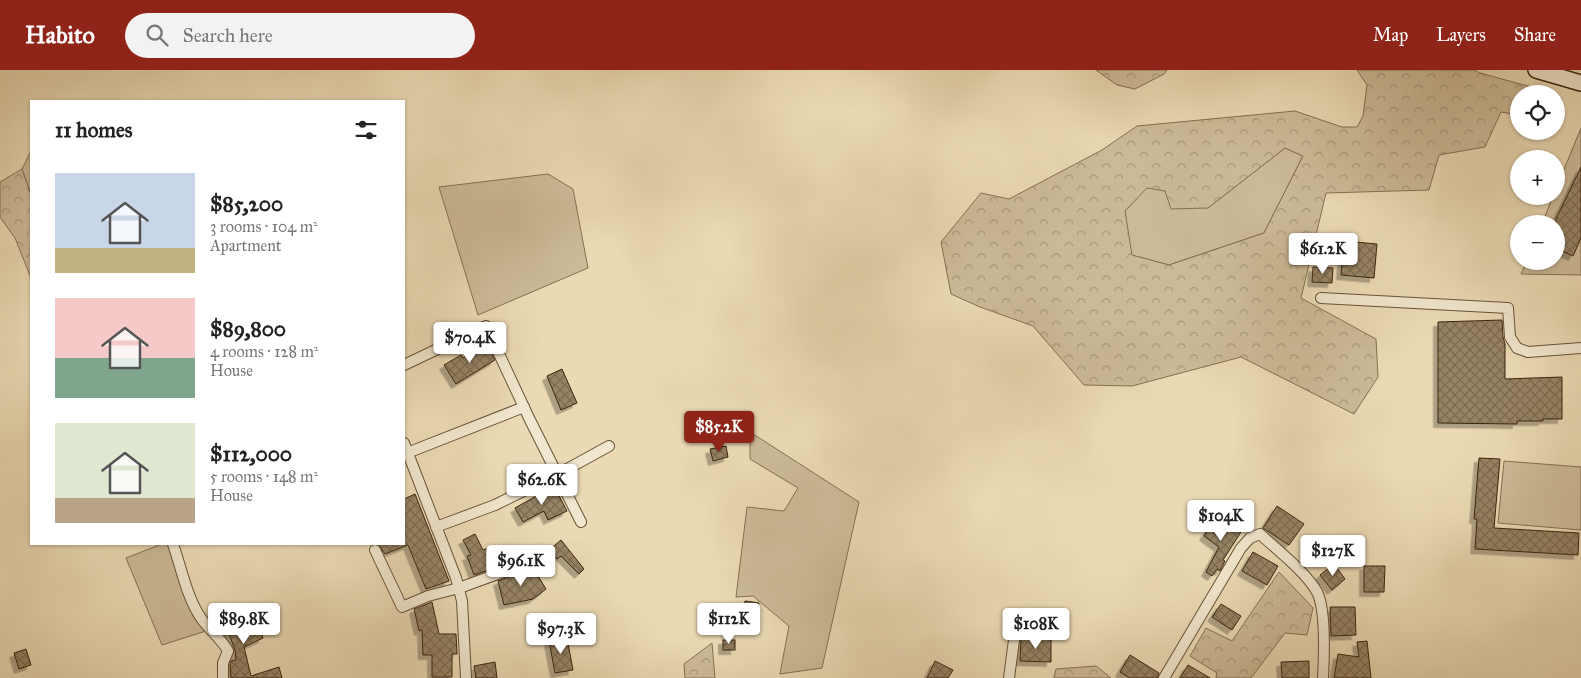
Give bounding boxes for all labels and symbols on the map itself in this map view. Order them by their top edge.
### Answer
pin: $61.2K [1282,232,1364,275]
pin: $70.4K [429,322,511,364]
pin: $85.2K [678,410,760,453]
pin: $62.6K [501,464,583,506]
pin: $104K [1186,500,1256,542]
pin: $127K [1298,534,1368,577]
pin: $96.1K [480,544,562,587]
pin: $89.8K [203,602,285,645]
pin: $112K [694,602,764,645]
pin: $108K [1001,608,1071,650]
pin: $97.3K [520,612,602,655]

